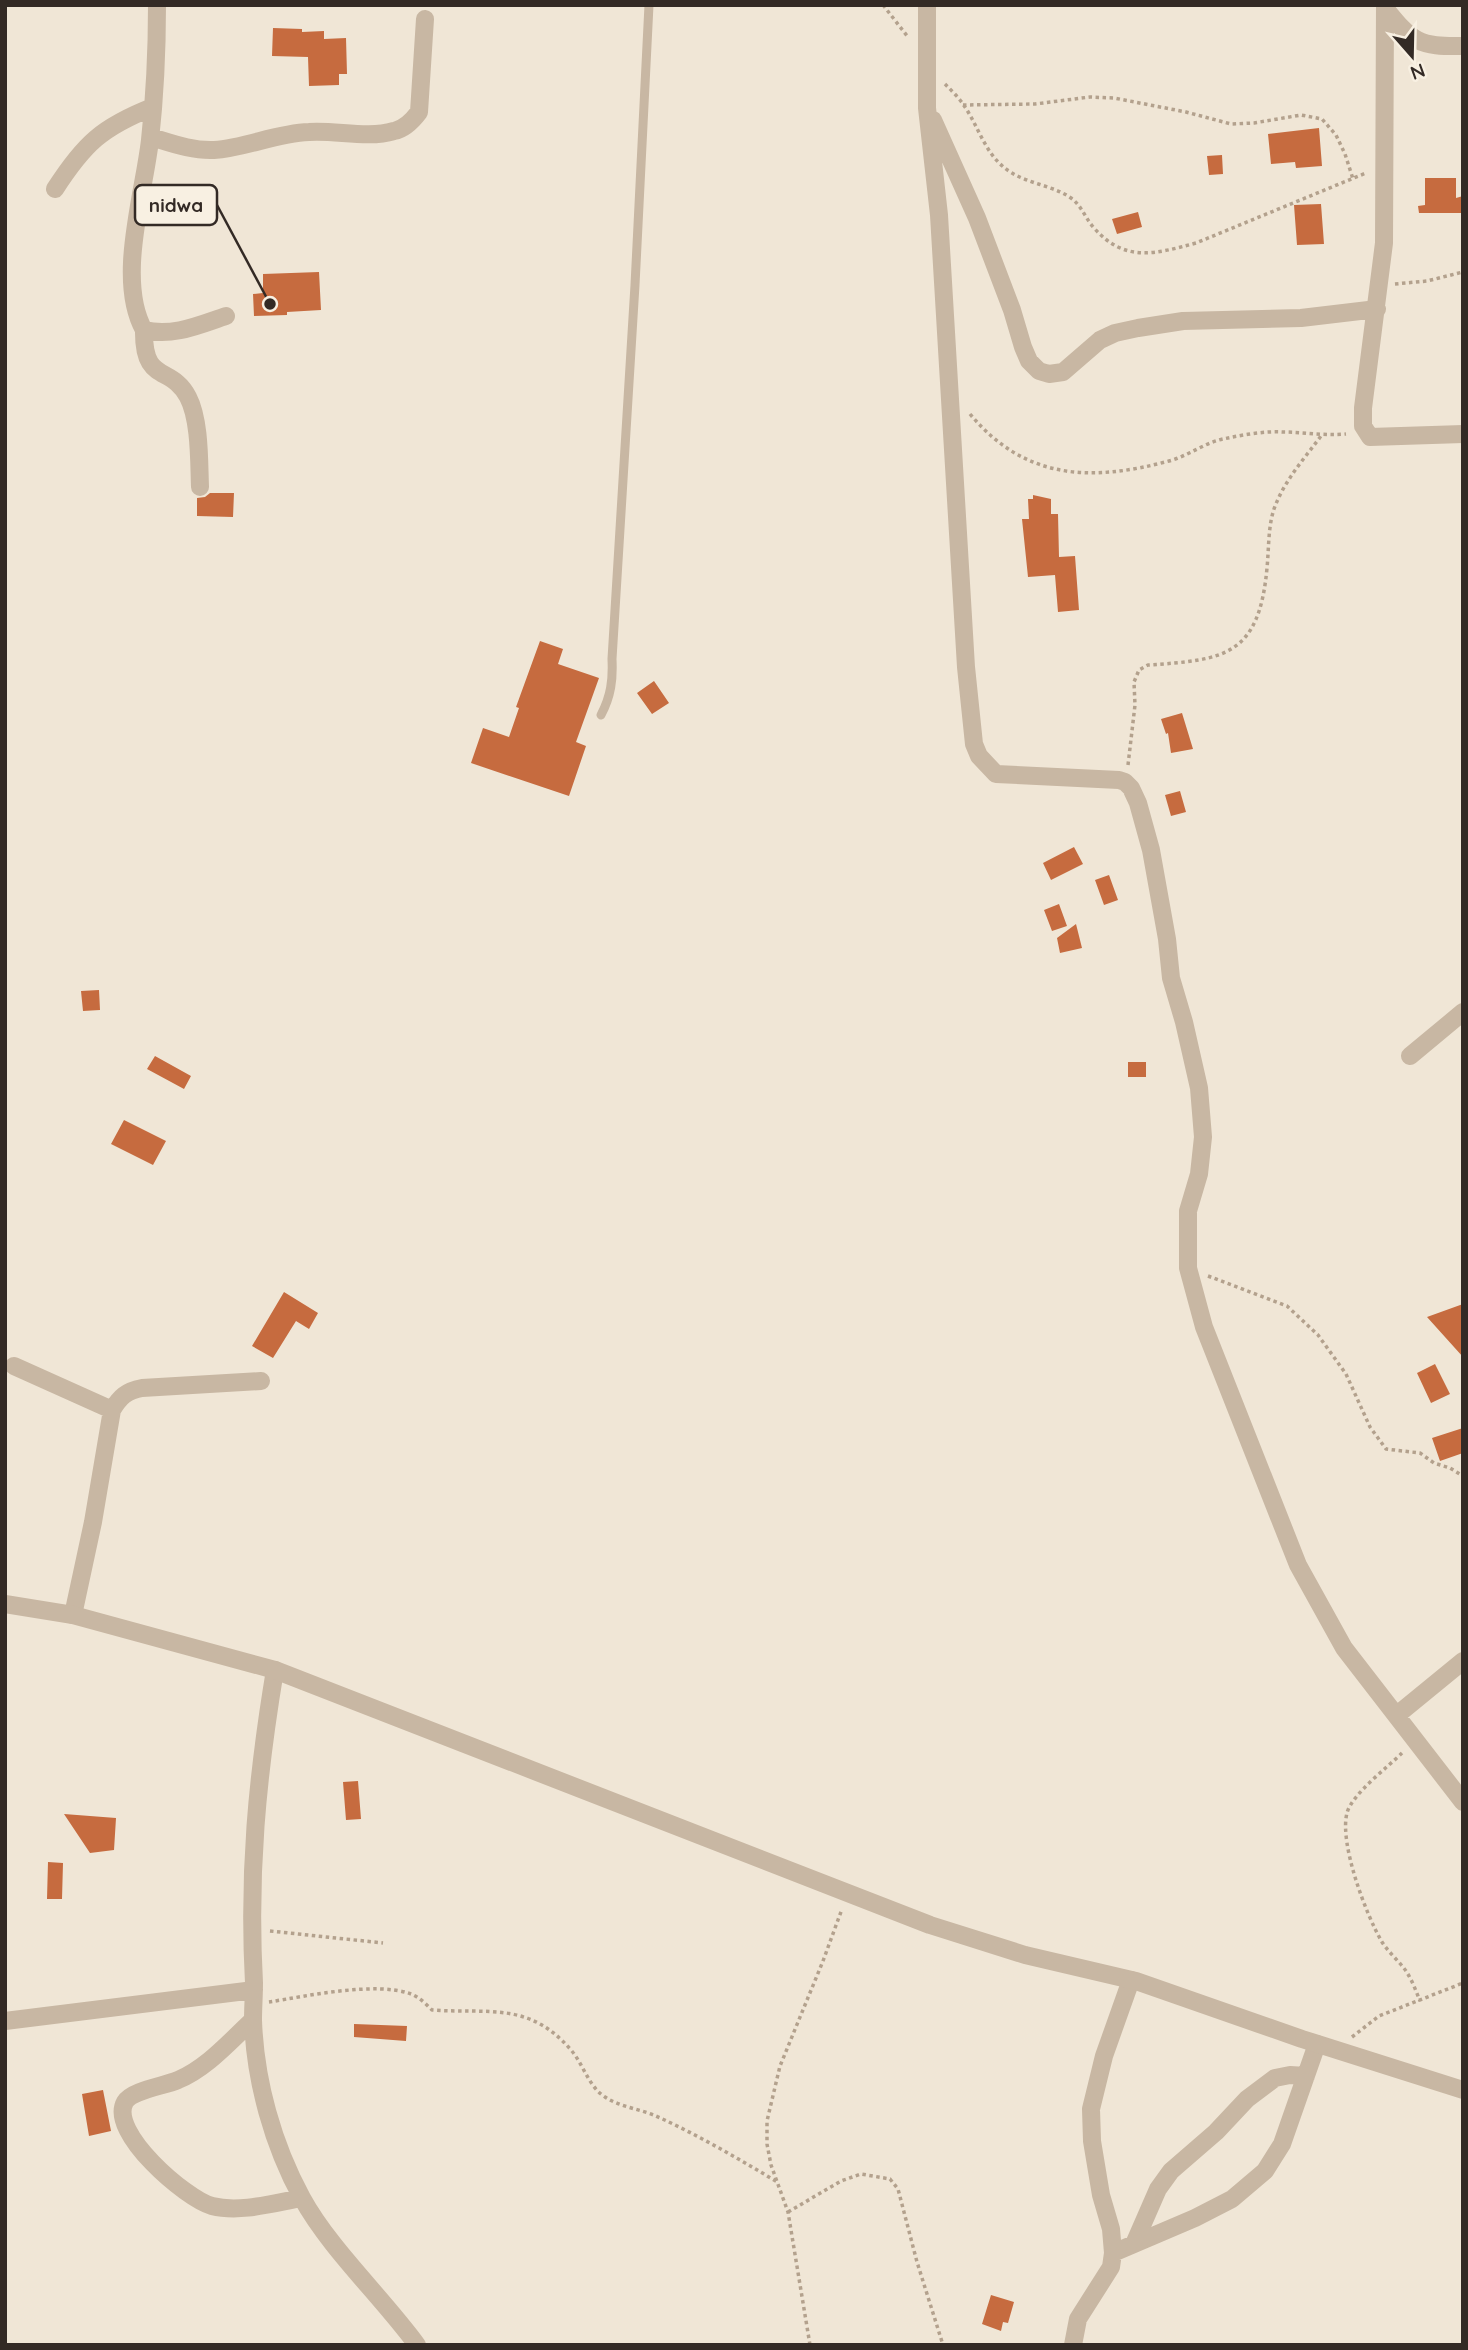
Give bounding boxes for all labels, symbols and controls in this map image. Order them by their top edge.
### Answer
north arrow [1377,21,1447,91]
text: N [1407,58,1428,86]
callout: nidwa [135,185,217,225]
text: nidwa [149,193,203,217]

